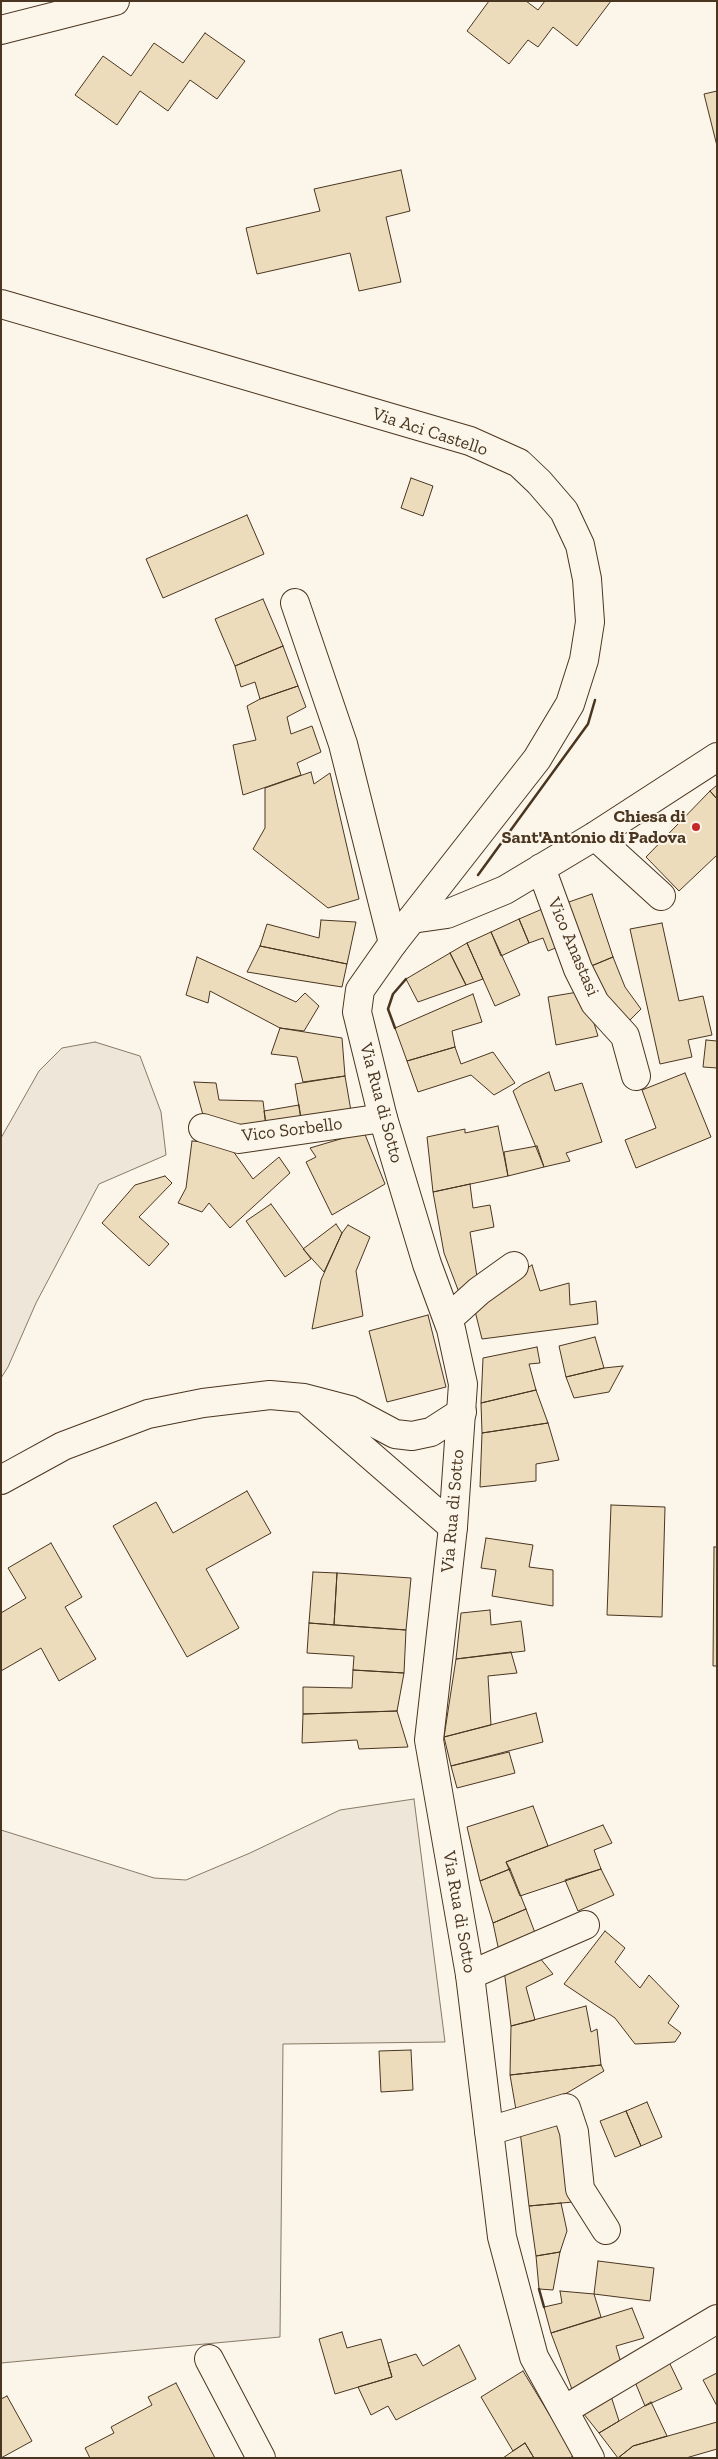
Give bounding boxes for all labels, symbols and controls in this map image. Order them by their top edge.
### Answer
street label: Via Aci Castello [370,403,490,461]
place label: Chiesa di Sant'Antonio di Padova [502,806,686,849]
marker: Chiesa di Sant'Antonio di Padova [690,821,702,833]
street label: Vico Anastasi [543,895,603,999]
street label: Via Rua di Sotto [355,1041,407,1165]
street label: Vico Sorbello [240,1113,344,1147]
street label: Via Rua di Sotto [437,1449,469,1573]
street label: Via Rua di Sotto [438,1849,480,1975]

